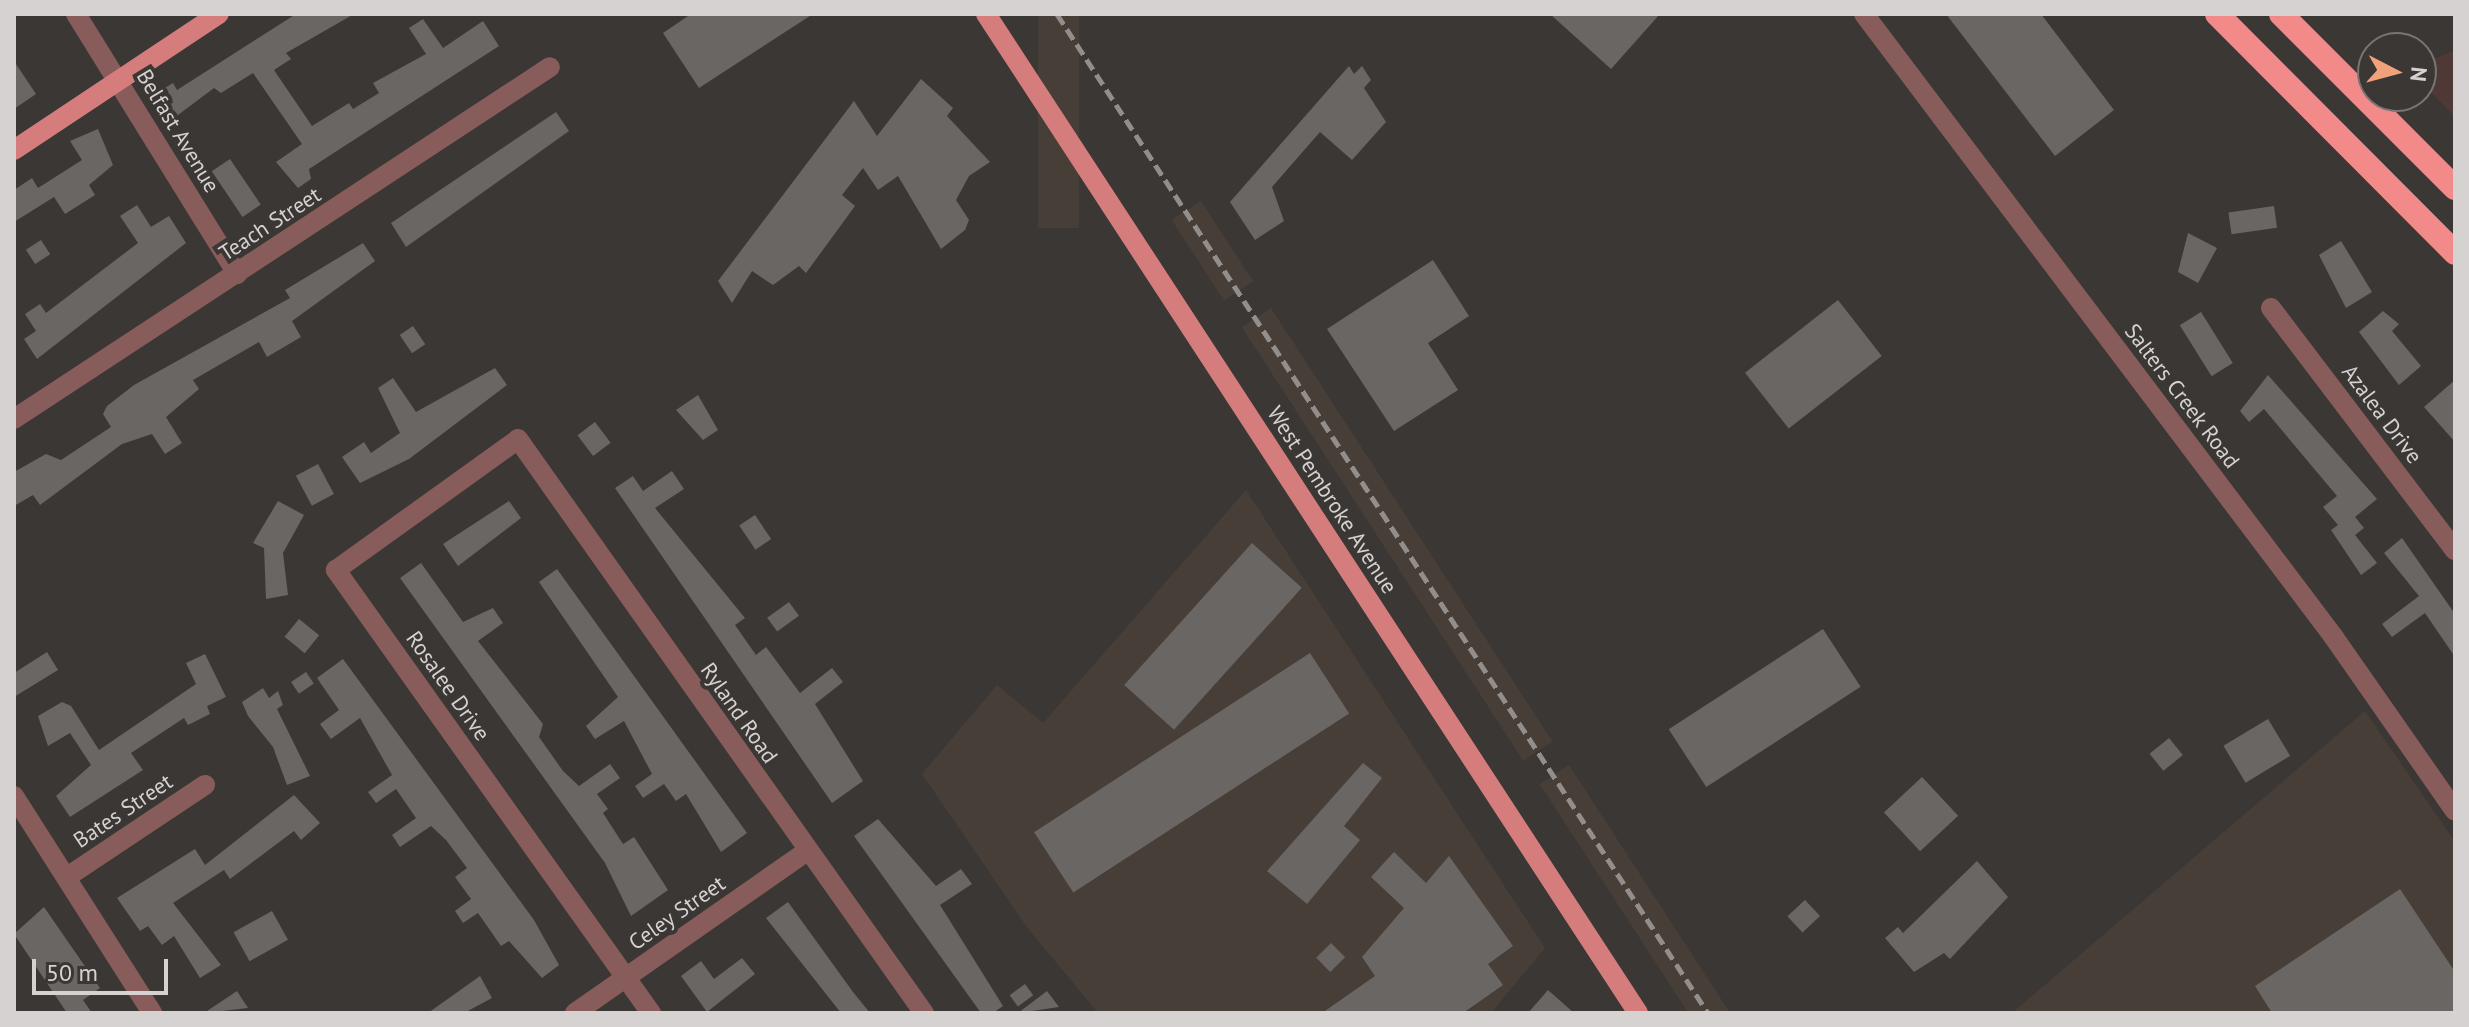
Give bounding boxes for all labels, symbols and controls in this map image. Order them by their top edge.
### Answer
north arrow [2357,32,2437,112]
street label: Belfast Avenue [131,64,225,198]
text: N [2404,66,2434,83]
street label: Teach Street [214,181,326,267]
street label: Salters Creek Road [2119,318,2245,474]
street label: Azalea Drive [2336,359,2428,469]
street label: West Pembroke Avenue [1261,401,1403,599]
street label: Rosalee Drive [401,626,495,746]
street label: Ryland Road [695,658,783,768]
street label: Bates Street [69,768,177,854]
street label: Celey Street [623,870,731,956]
scale bar [36,943,172,993]
text: 50 m [46,957,98,988]

